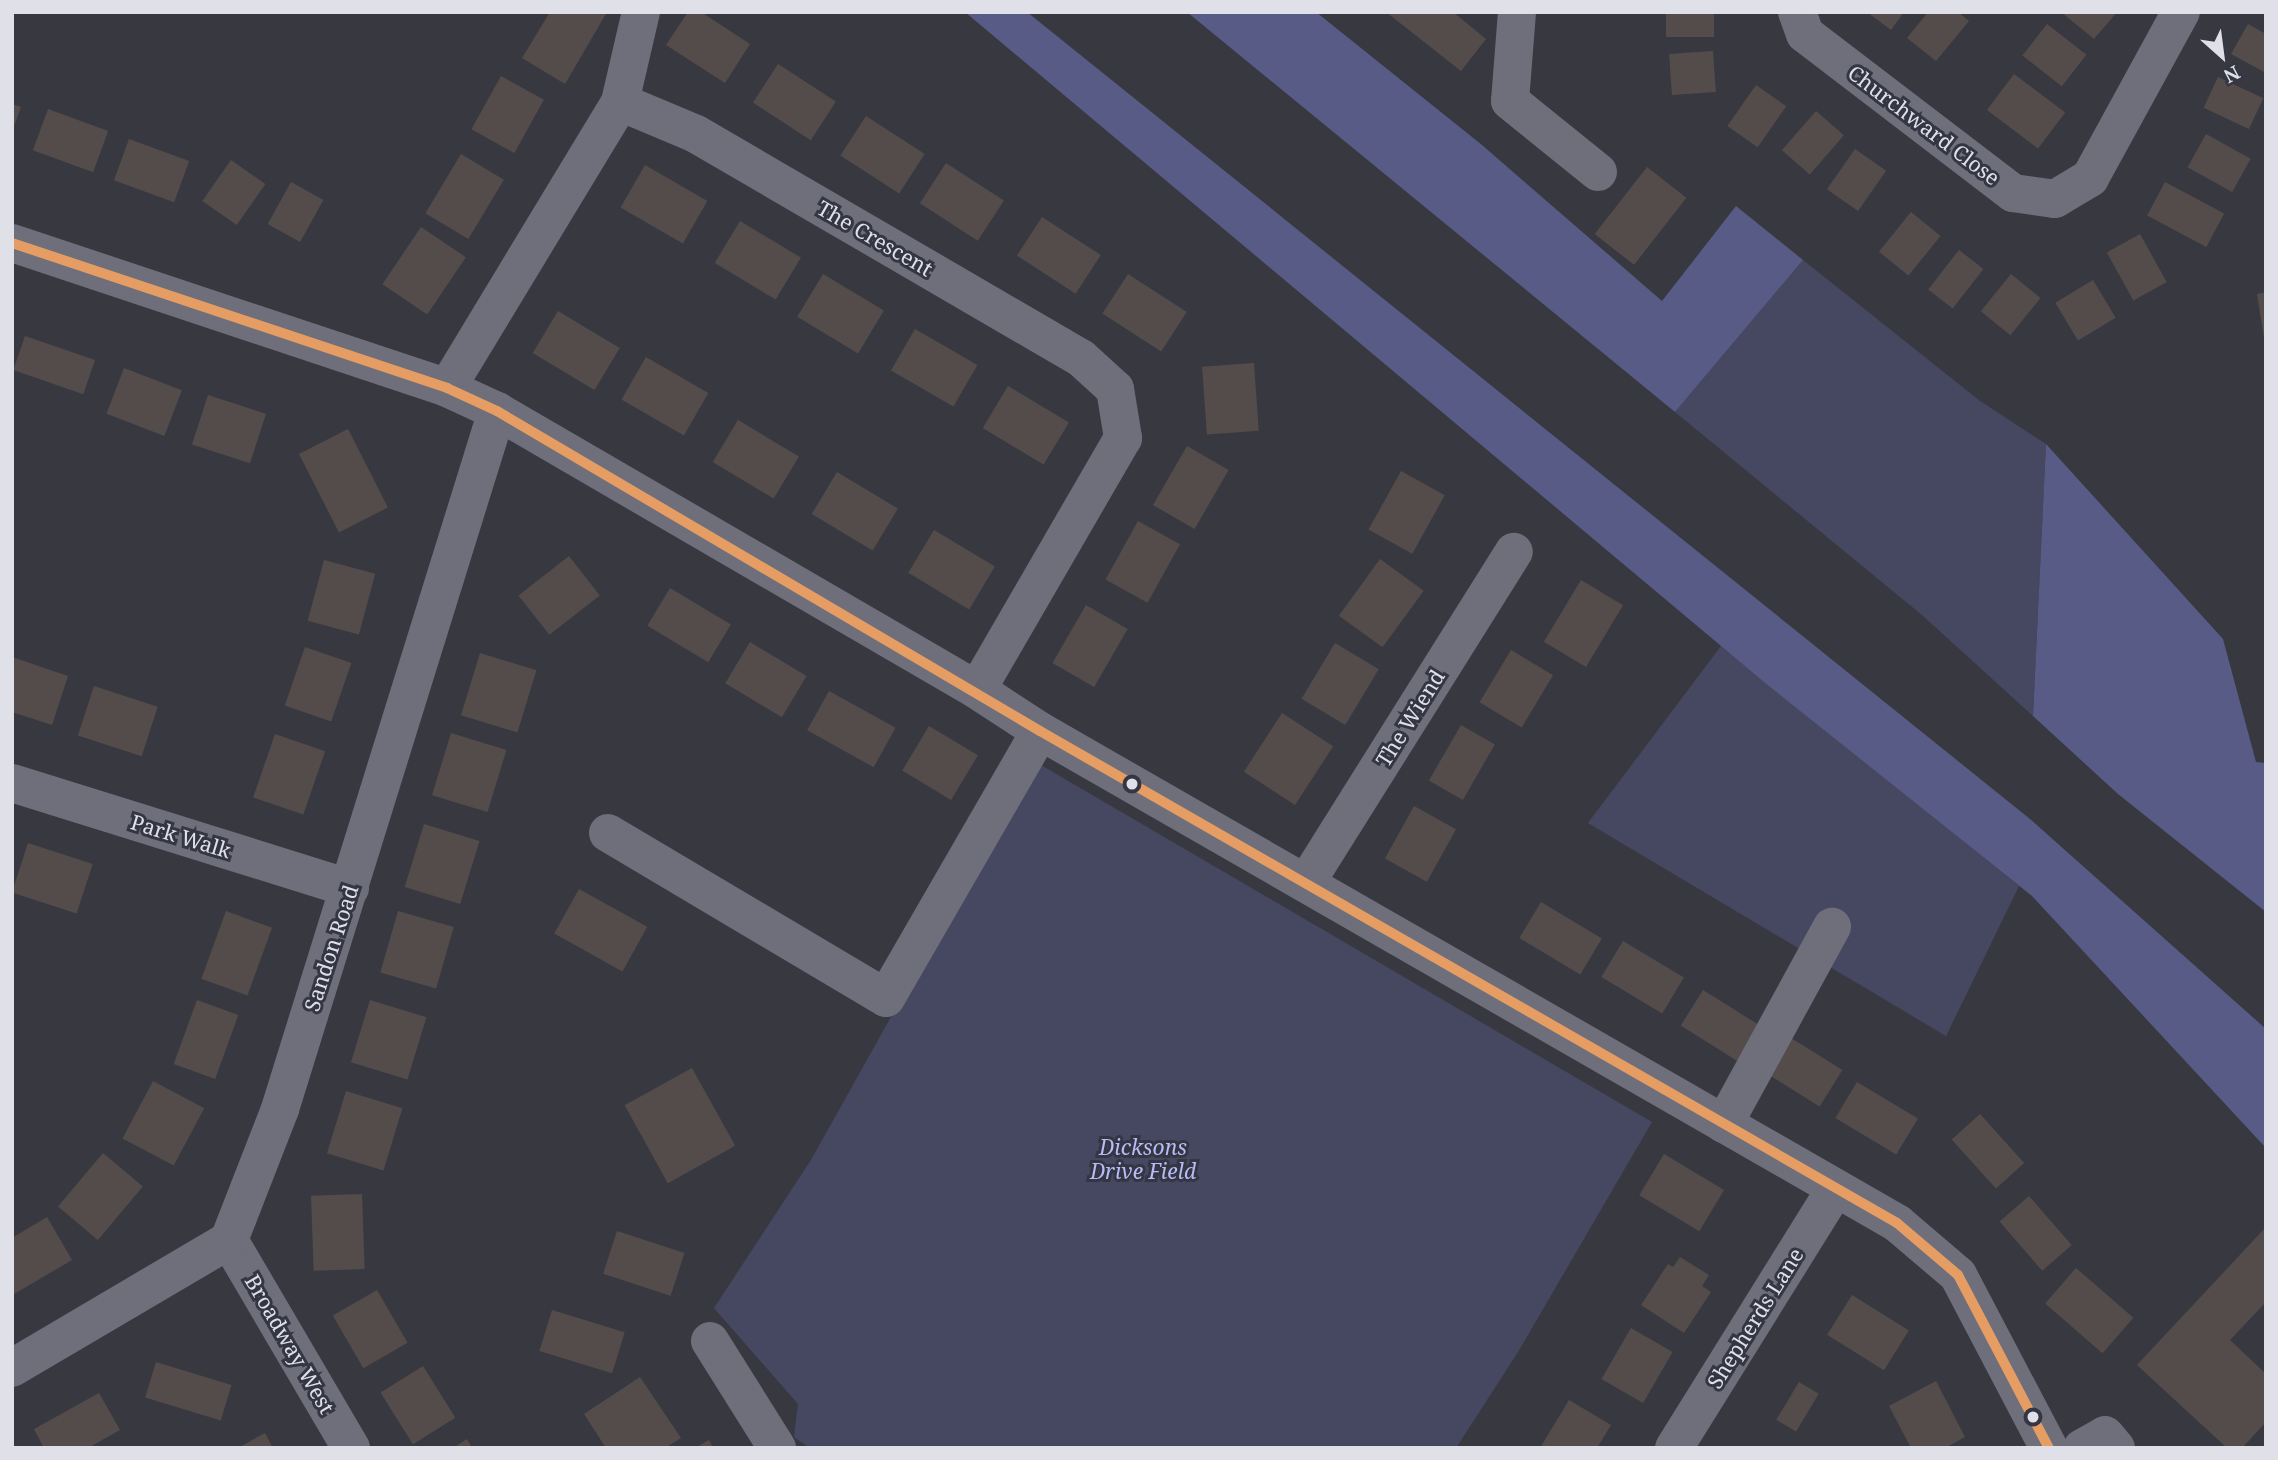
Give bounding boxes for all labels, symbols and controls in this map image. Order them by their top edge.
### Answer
north arrow [2187,21,2257,91]
street label: Churchward Close [1843,60,2005,190]
text: N [2219,60,2245,90]
street label: The Crescent [813,195,937,281]
street label: The Wiend [1370,665,1450,771]
unlabelled marker [1125,777,1139,791]
street label: Park Walk [128,809,234,863]
street label: Sandon Road [299,882,363,1014]
park label: Dicksons Drive Field [1090,1134,1196,1184]
street label: Shepherds Lane [1702,1243,1808,1393]
street label: Broadway West [240,1270,340,1418]
unlabelled marker [2026,1410,2040,1424]

